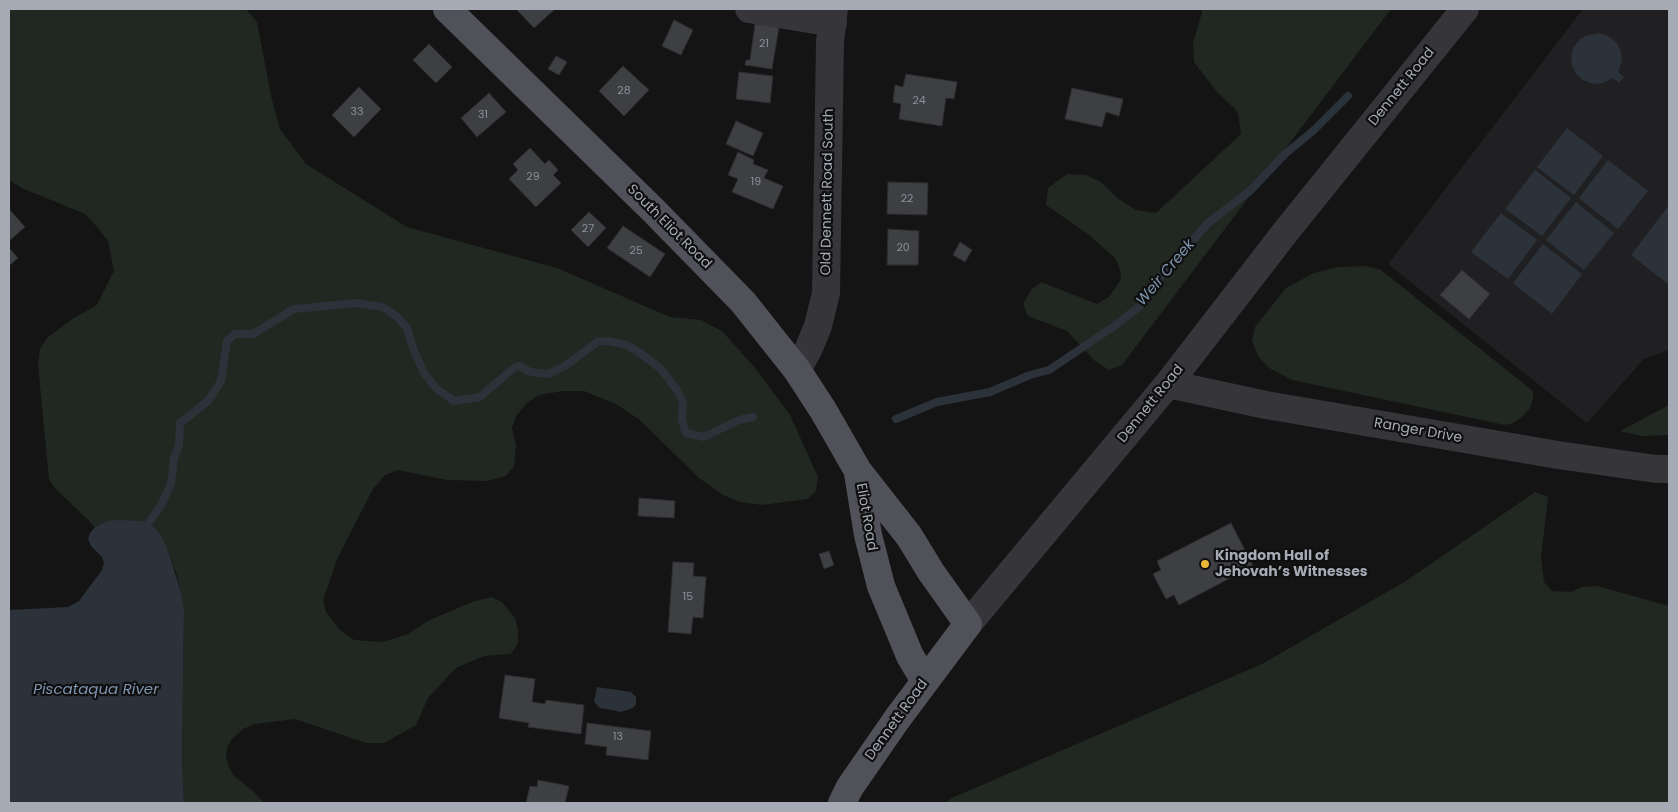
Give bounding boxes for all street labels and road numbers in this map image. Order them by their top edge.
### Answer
street label: Dennett Road [1365,45,1439,129]
street label: Old Dennett Road South [818,108,838,276]
street label: South Eliot Road [623,181,715,273]
street label: Dennett Road [1114,362,1188,446]
street label: Ranger Drive [1373,415,1463,447]
street label: Eliot Road [852,482,880,552]
street label: Dennett Road [862,676,932,764]

